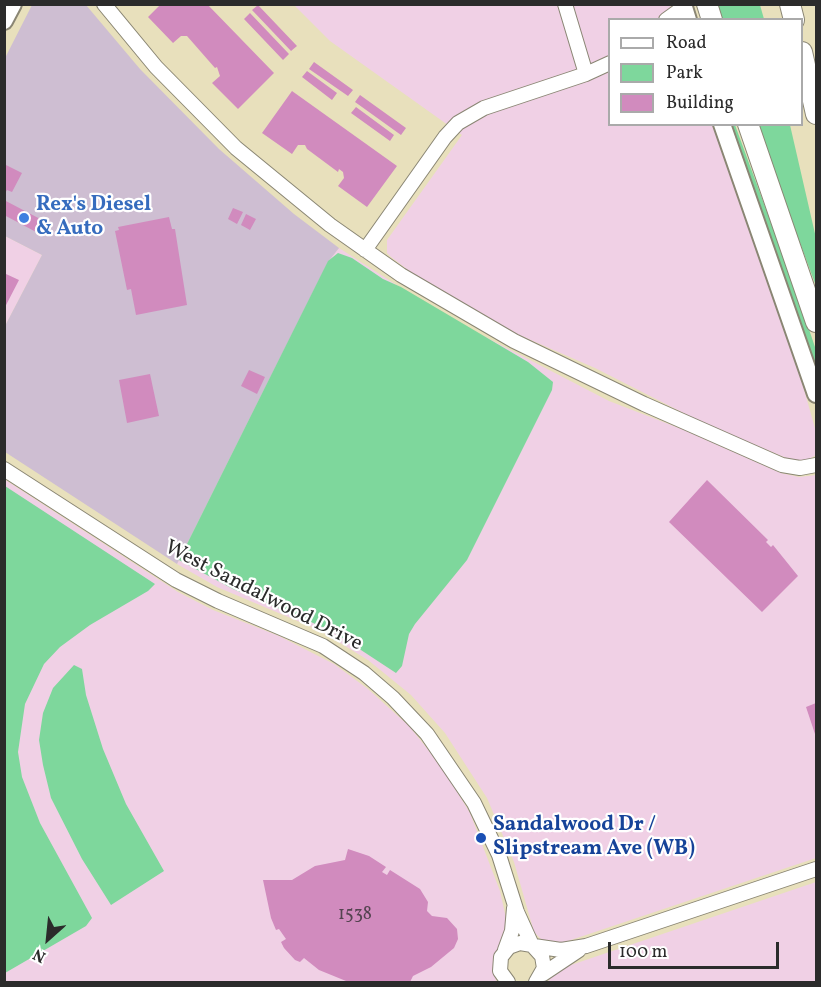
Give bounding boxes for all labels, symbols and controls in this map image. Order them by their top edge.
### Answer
legend [608,18,803,126]
text: Road [666,31,707,56]
text: Park [666,61,703,86]
text: Building [666,91,734,116]
place label: Rex's Diesel & Auto [36,193,151,243]
marker: Rex's Diesel & Auto [17,211,31,225]
street label: West Sandalwood Drive [160,536,366,658]
place label: Sandalwood Dr / Slipstream Ave (WB) [493,813,695,863]
marker: Sandalwood Dr / Slipstream Ave (WB) [474,831,488,845]
house number: 1538 [338,905,372,927]
north arrow [18,909,78,969]
scale bar [611,930,782,968]
text: 100 m [619,940,668,965]
text: N [30,943,50,967]

